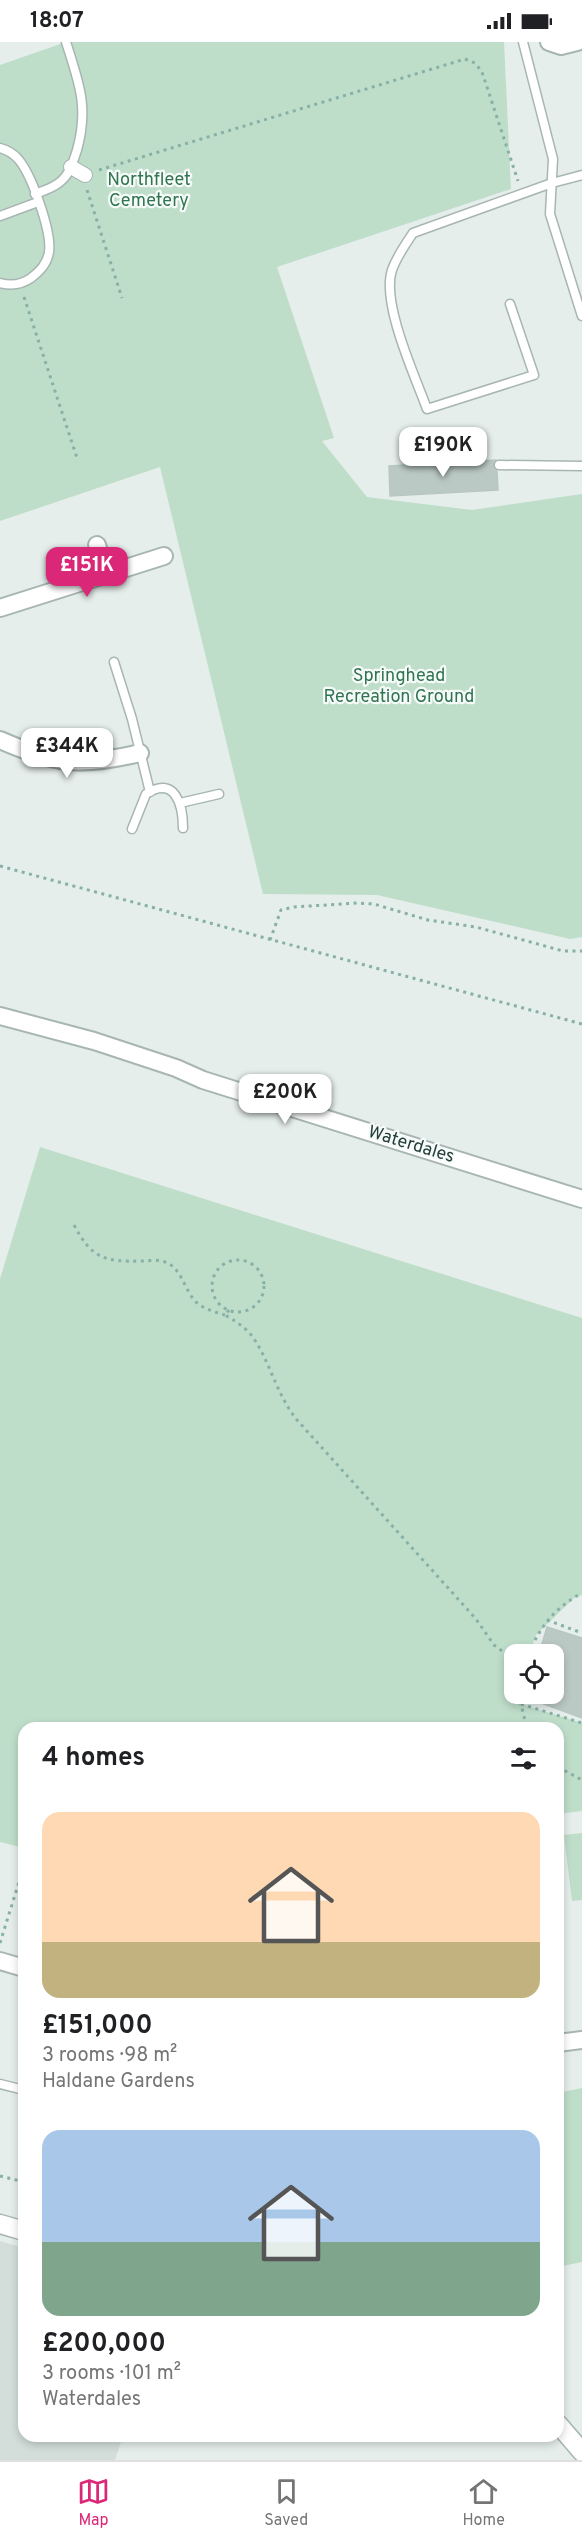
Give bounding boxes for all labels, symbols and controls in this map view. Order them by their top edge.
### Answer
text: 18:07 [30,8,84,35]
park label: Northfleet Cemetery [107,169,191,213]
pin: £190K [401,427,485,478]
text: £190K [413,433,473,459]
pin: £151K [45,547,129,598]
text: £151K [60,553,114,579]
park label: Springhead Recreation Ground [323,665,475,709]
pin: £344K [25,728,109,779]
text: £344K [35,734,99,760]
pin: £200K [243,1074,327,1125]
text: £200K [253,1080,317,1106]
street label: Waterdales [365,1121,457,1169]
map controls [504,1644,564,1704]
button: locate [504,1644,564,1704]
text: 4 homes [42,1742,145,1775]
icon: filters [507,1742,540,1775]
icon: home [237,1851,345,1959]
text: £151,000 [42,2010,153,2043]
text: 3 rooms · 98 m² [42,2043,177,2069]
text: Haldane Gardens [42,2069,195,2095]
icon: home [237,2169,345,2277]
text: £200,000 [42,2328,166,2361]
text: 3 rooms · 101 m² [42,2361,181,2387]
text: Waterdales [42,2387,141,2413]
tab: Map [77,2475,110,2531]
tab: Saved [264,2475,308,2531]
tab: Home [462,2475,505,2531]

